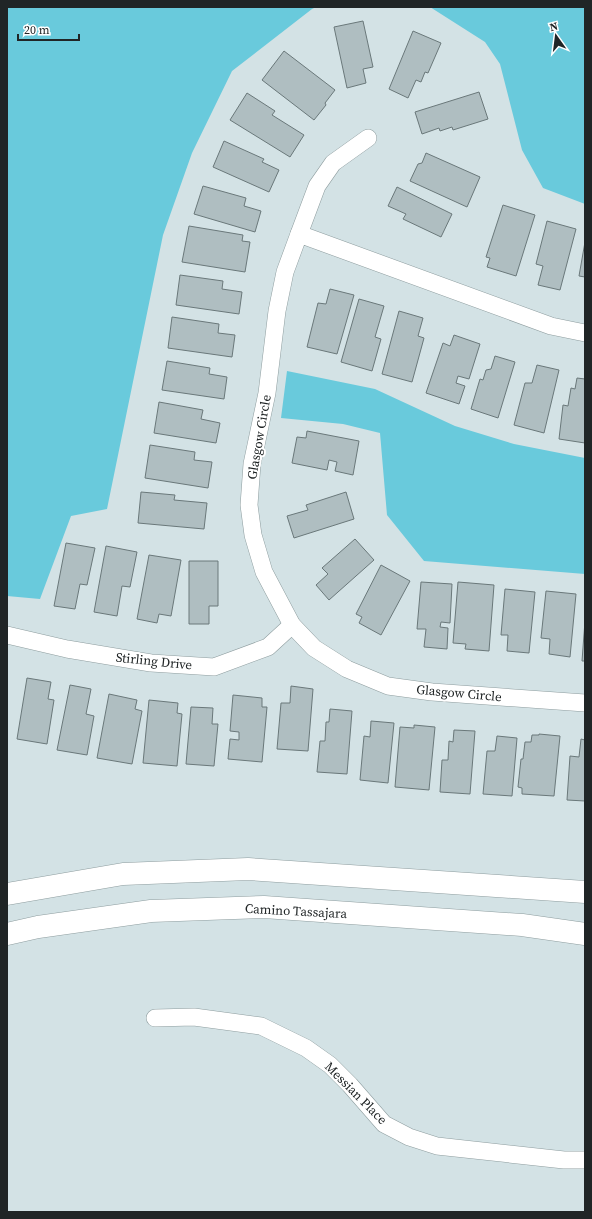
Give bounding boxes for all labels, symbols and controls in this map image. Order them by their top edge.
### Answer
scale bar [18,16,79,42]
north arrow [536,16,576,56]
text: N [548,19,559,35]
text: 20 m [24,22,50,38]
street label: Glasgow Circle [243,393,275,481]
street label: Stirling Drive [115,649,193,674]
street label: Glasgow Circle [416,681,503,705]
street label: Camino Tassajara [245,900,348,922]
street label: Messian Place [321,1058,391,1128]

